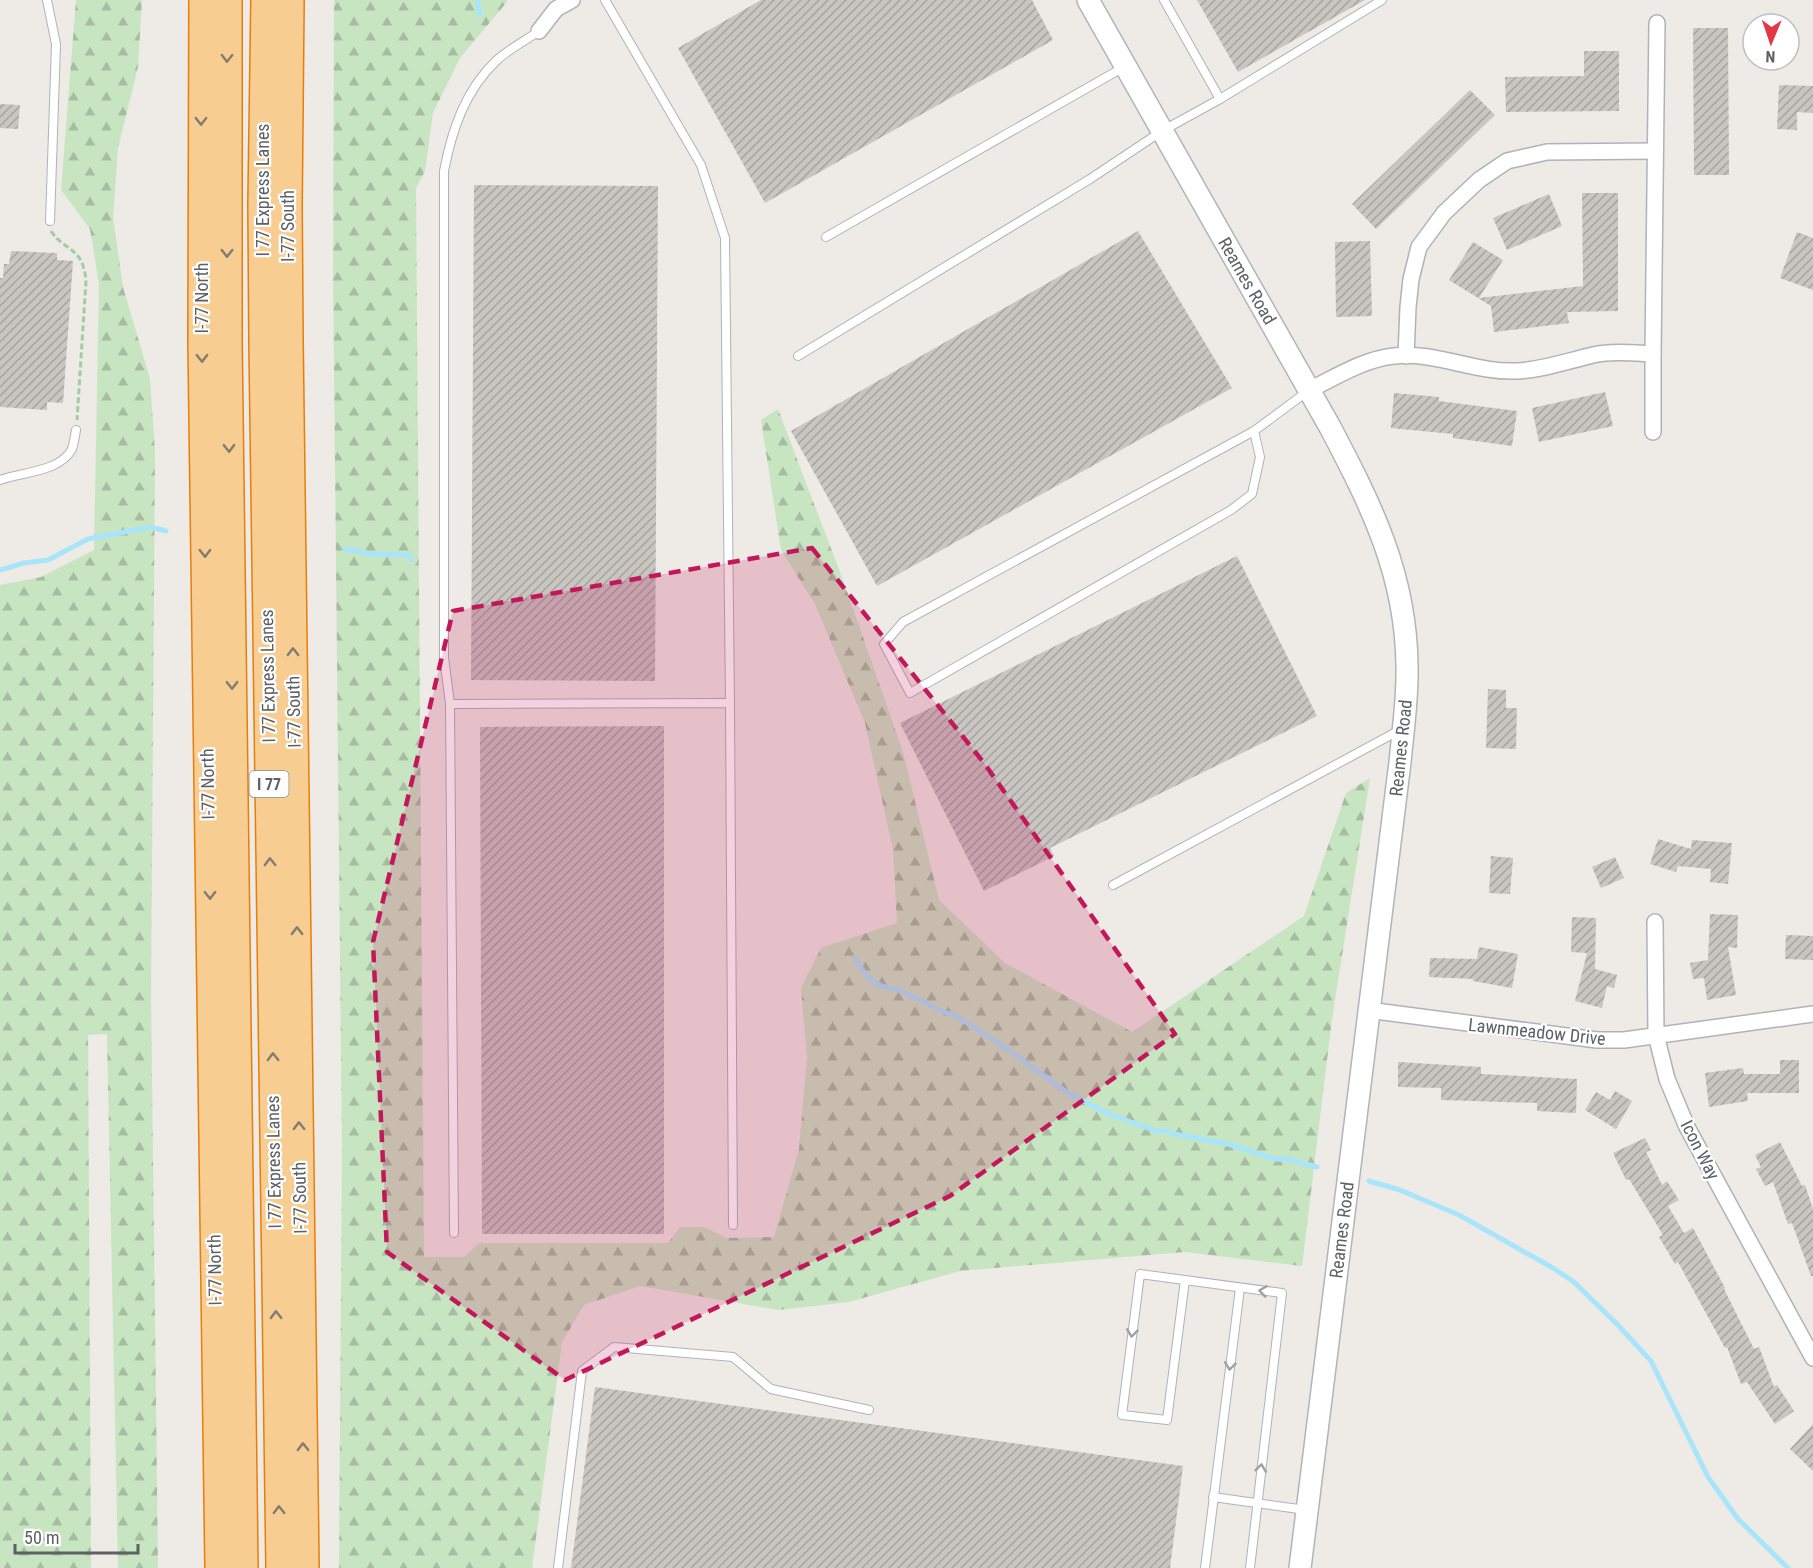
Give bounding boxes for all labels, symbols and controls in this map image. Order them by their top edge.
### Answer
north arrow [1741,12,1801,72]
text: N [1765,47,1776,66]
one-way arrow [221,54,234,63]
one-way arrow [195,117,207,126]
street label: I 77 Express Lanes [252,123,273,257]
street label: I-77 South [277,190,298,262]
street label: Reames Road [1214,233,1281,328]
one-way arrow [221,249,233,258]
street label: I-77 North [191,263,212,334]
one-way arrow [196,354,209,363]
one-way arrow [223,444,235,453]
one-way arrow [199,549,211,558]
street label: I 77 Express Lanes [256,609,279,743]
one-way arrow [287,647,299,656]
street label: I-77 South [282,676,305,748]
one-way arrow [226,681,238,690]
street label: Reames Road [1385,699,1416,797]
street label: I-77 North [196,748,219,820]
road number: I 77 [250,771,288,797]
one-way arrow [264,857,276,866]
one-way arrow [204,891,216,900]
one-way arrow [290,926,303,935]
street label: Lawnmeadow Drive [1467,1014,1607,1049]
one-way arrow [267,1052,279,1061]
street label: I 77 Express Lanes [262,1095,285,1229]
street label: Icon Way [1677,1116,1725,1184]
one-way arrow [293,1121,305,1130]
street label: I-77 South [288,1162,311,1234]
street label: Reames Road [1325,1180,1358,1279]
street label: I-77 North [203,1234,226,1306]
one-way arrow [1258,1285,1267,1297]
one-way arrow [270,1310,282,1319]
one-way arrow [1127,1328,1139,1337]
one-way arrow [1224,1362,1236,1371]
one-way arrow [297,1442,310,1451]
one-way arrow [1254,1464,1267,1473]
one-way arrow [273,1505,285,1514]
scale bar [15,1517,138,1555]
text: 50 m [24,1527,59,1548]

